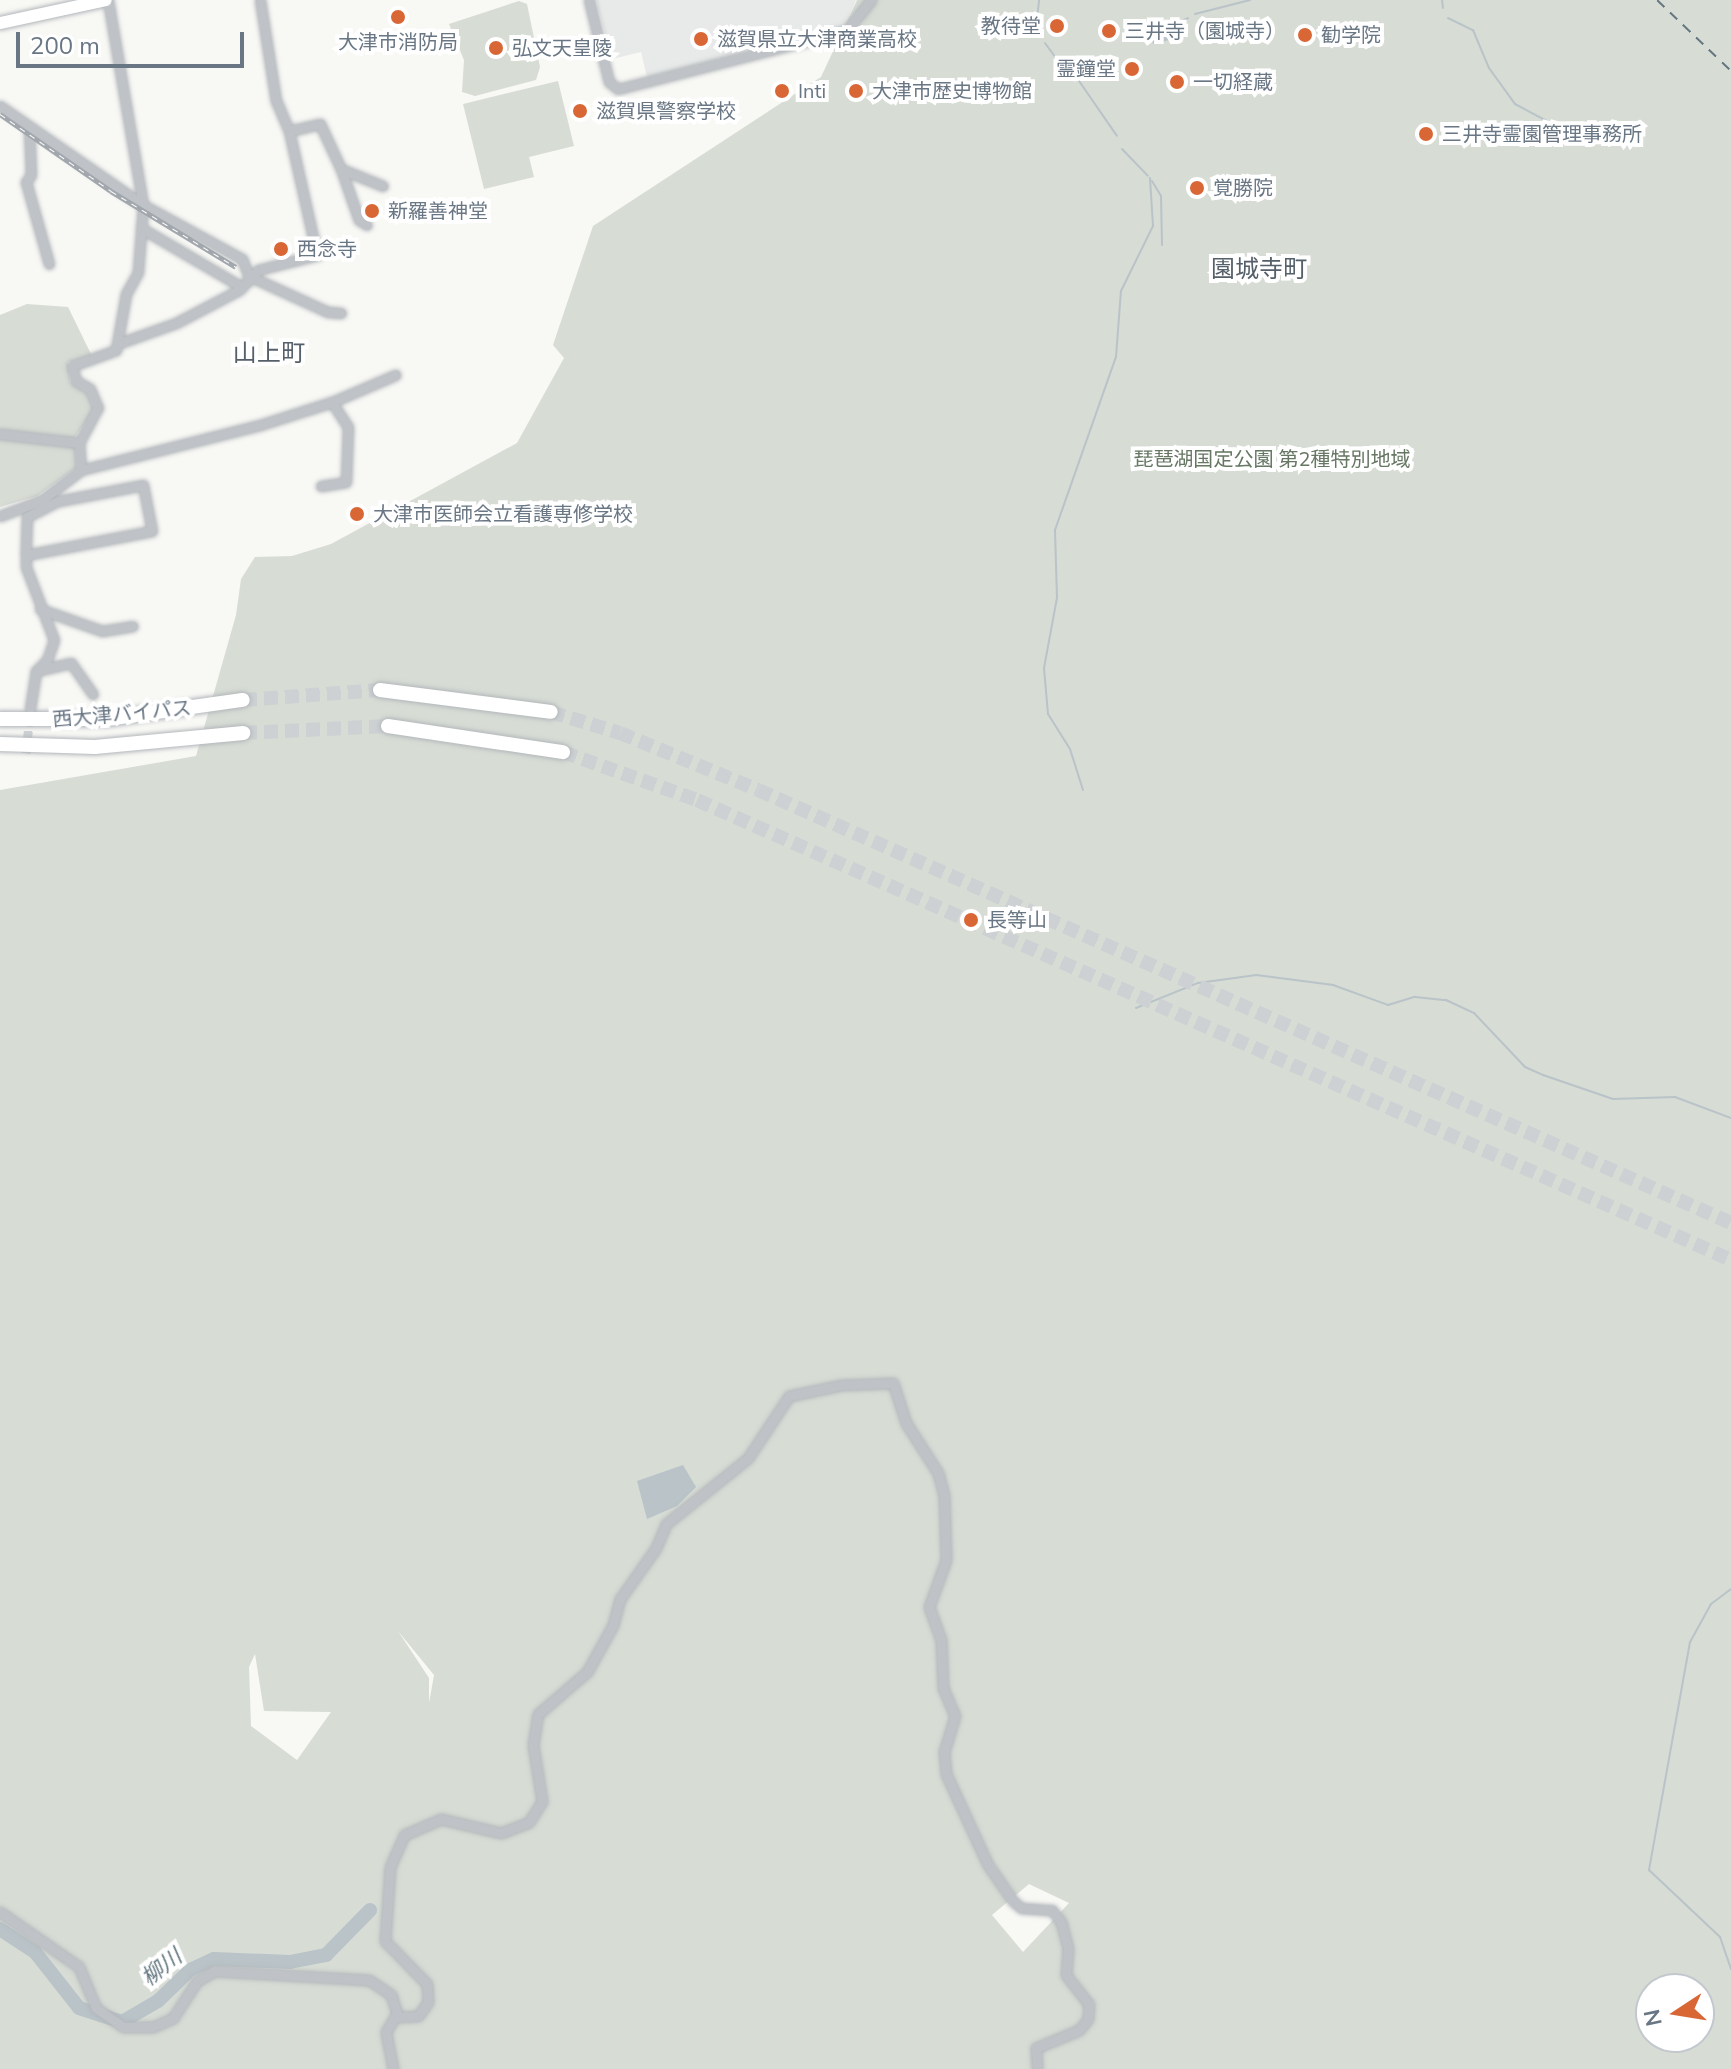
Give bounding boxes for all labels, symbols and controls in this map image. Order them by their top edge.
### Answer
marker: 大津市消防局 [389,8,407,26]
place label: 教待堂 [981,14,1041,38]
scale bar [20,16,248,66]
marker: 教待堂 [1048,17,1066,35]
place label: 三井寺（園城寺） [1125,19,1285,43]
marker: 三井寺（園城寺） [1100,22,1118,40]
place label: 勧学院 [1321,23,1381,47]
marker: 勧学院 [1296,26,1314,44]
place label: 滋賀県立大津商業高校 [717,27,917,51]
text: 200 m [30,30,100,62]
place label: 大津市消防局 [338,30,458,54]
marker: 滋賀県立大津商業高校 [692,30,710,48]
place label: 弘文天皇陵 [512,36,612,60]
marker: 弘文天皇陵 [487,39,505,57]
place label: 霊鐘堂 [1056,57,1116,81]
marker: 霊鐘堂 [1123,60,1141,78]
place label: 一切経蔵 [1193,70,1273,94]
marker: 一切経蔵 [1168,73,1186,91]
place label: Inti [798,79,826,103]
place label: 大津市歴史博物館 [872,79,1032,103]
marker: Inti [773,82,791,100]
marker: 大津市歴史博物館 [847,82,865,100]
place label: 滋賀県警察学校 [596,99,736,123]
marker: 滋賀県警察学校 [571,102,589,120]
place label: 三井寺霊園管理事務所 [1442,122,1642,146]
marker: 三井寺霊園管理事務所 [1417,125,1435,143]
place label: 覚勝院 [1213,176,1273,200]
marker: 覚勝院 [1188,179,1206,197]
place label: 新羅善神堂 [388,199,488,223]
marker: 新羅善神堂 [363,202,381,220]
place label: 西念寺 [297,237,357,261]
marker: 西念寺 [272,240,290,258]
district label: 園城寺町 [1211,256,1307,284]
district label: 山上町 [233,340,305,368]
park label: 琵琶湖国定公園 第2種特別地域 [1133,447,1411,471]
place label: 大津市医師会立看護専修学校 [373,502,633,526]
marker: 大津市医師会立看護専修学校 [348,505,366,523]
street label: 西大津バイパス [51,696,193,732]
place label: 長等山 [987,908,1047,932]
marker: 長等山 [962,911,980,929]
water label: 柳川 [137,1944,187,1992]
north arrow [1635,1973,1715,2053]
text: N [1637,2006,1670,2029]

